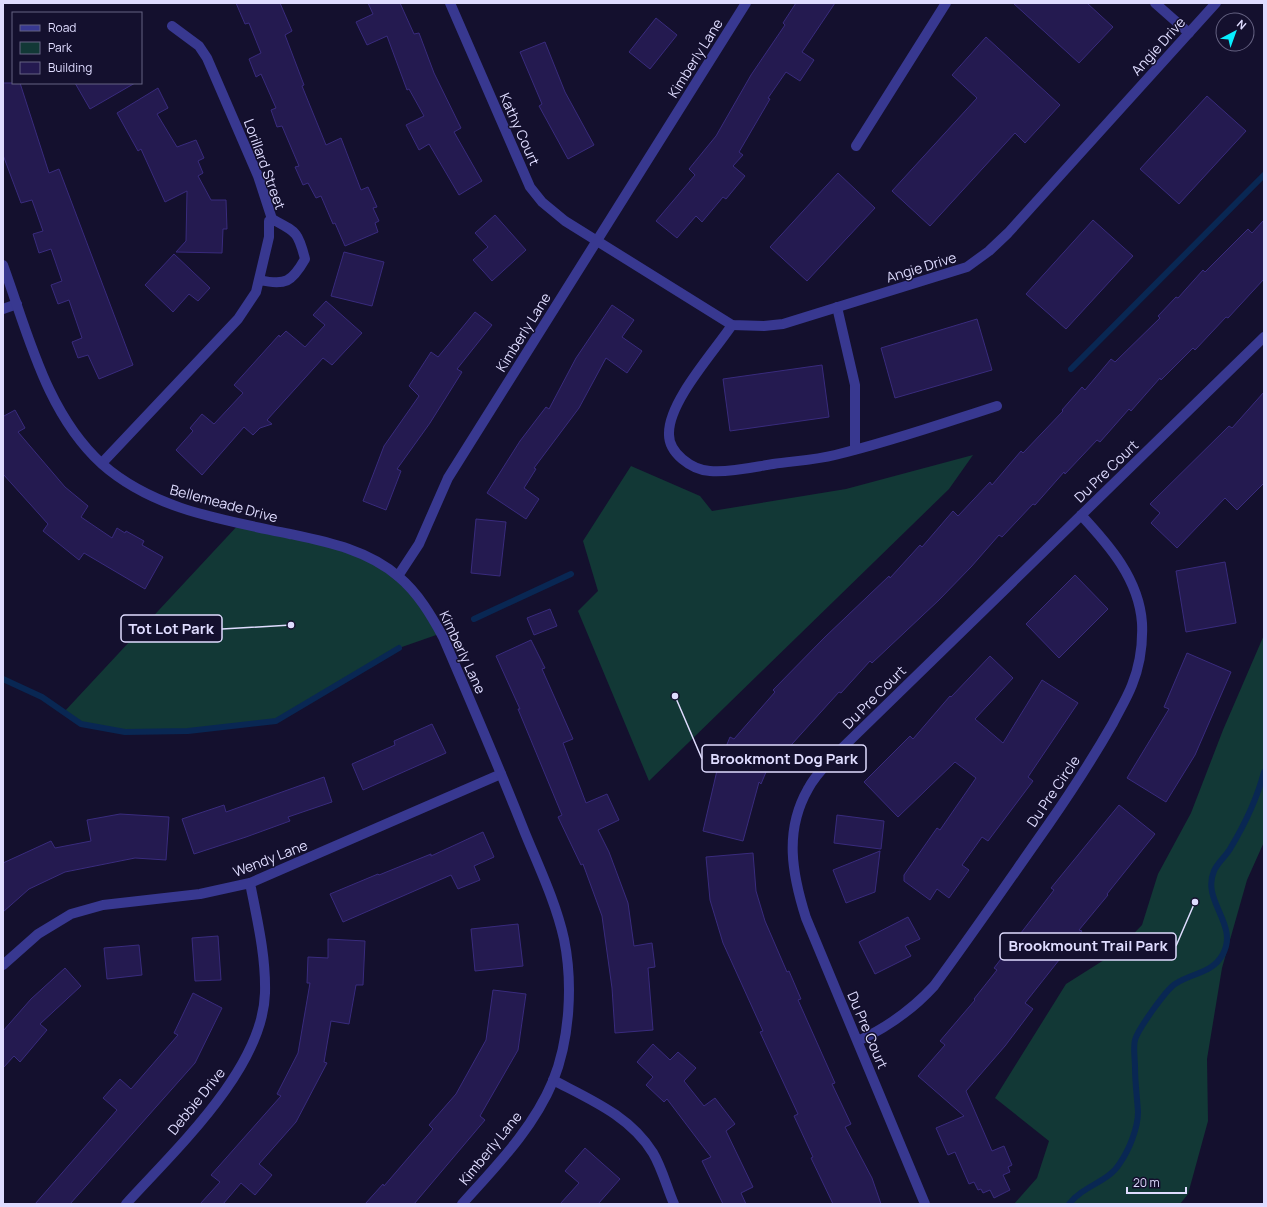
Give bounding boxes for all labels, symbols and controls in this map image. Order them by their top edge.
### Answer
legend [12,12,142,84]
north arrow [1215,12,1255,52]
street label: Angie Drive [1127,13,1189,79]
street label: Kimberly Lane [663,15,727,101]
text: N [1234,16,1250,32]
text: Road [48,19,76,36]
text: Park [48,39,73,56]
text: Building [48,59,92,76]
street label: Kathy Court [496,90,545,169]
street label: Lorillard Street [240,116,290,212]
street label: Angie Drive [884,247,958,287]
street label: Kimberly Lane [491,289,555,375]
street label: Du Pre Court [1070,435,1142,506]
street label: Bellemeade Drive [168,479,280,527]
street label: Kimberly Lane [435,607,491,697]
callout: Tot Lot Park [121,615,222,642]
text: Tot Lot Park [128,618,215,639]
street label: Du Pre Court [838,661,910,733]
callout: Brookmont Dog Park [702,745,866,772]
text: Brookmont Dog Park [710,748,859,769]
street label: Du Pre Circle [1022,752,1084,830]
street label: Wendy Lane [230,835,310,881]
callout: Brookmount Trail Park [1000,933,1176,960]
text: Brookmount Trail Park [1008,935,1168,956]
street label: Du Pre Court [843,988,893,1072]
street label: Debbie Drive [163,1063,229,1139]
street label: Kimberly Lane [454,1107,526,1189]
scale bar [1127,1169,1186,1195]
text: 20 m [1133,1174,1160,1191]

